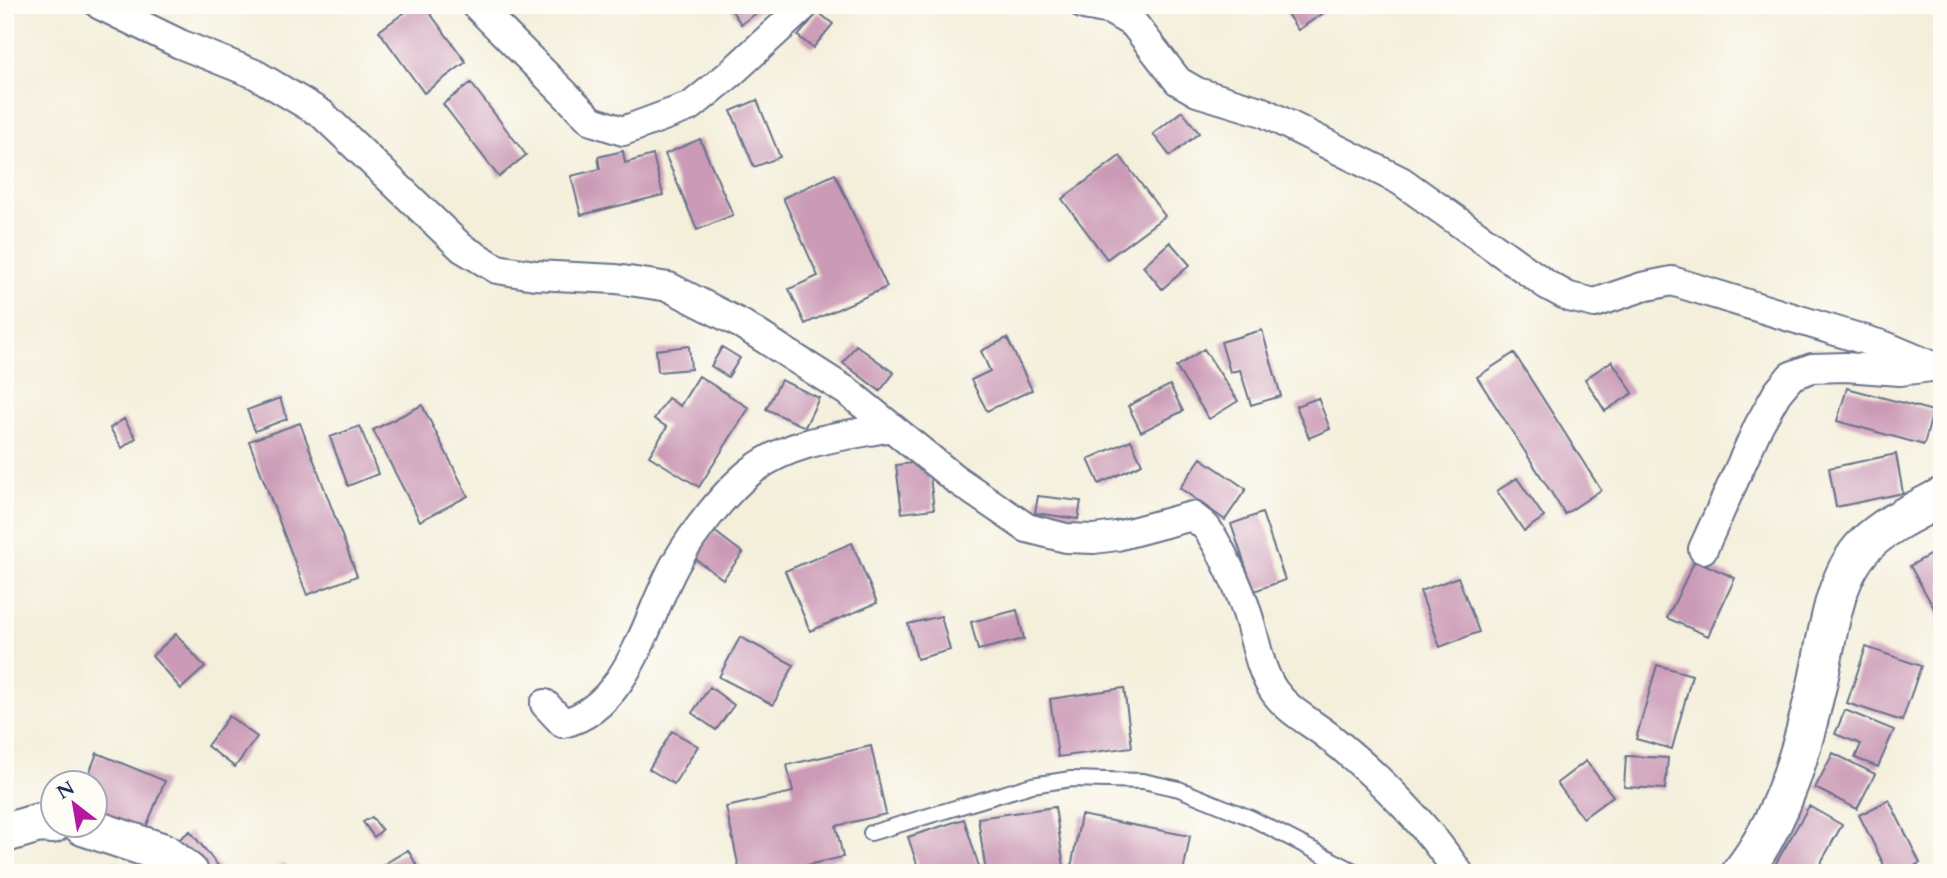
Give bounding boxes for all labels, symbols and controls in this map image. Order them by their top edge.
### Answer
north arrow [38,770,108,840]
text: N [52,775,80,806]

